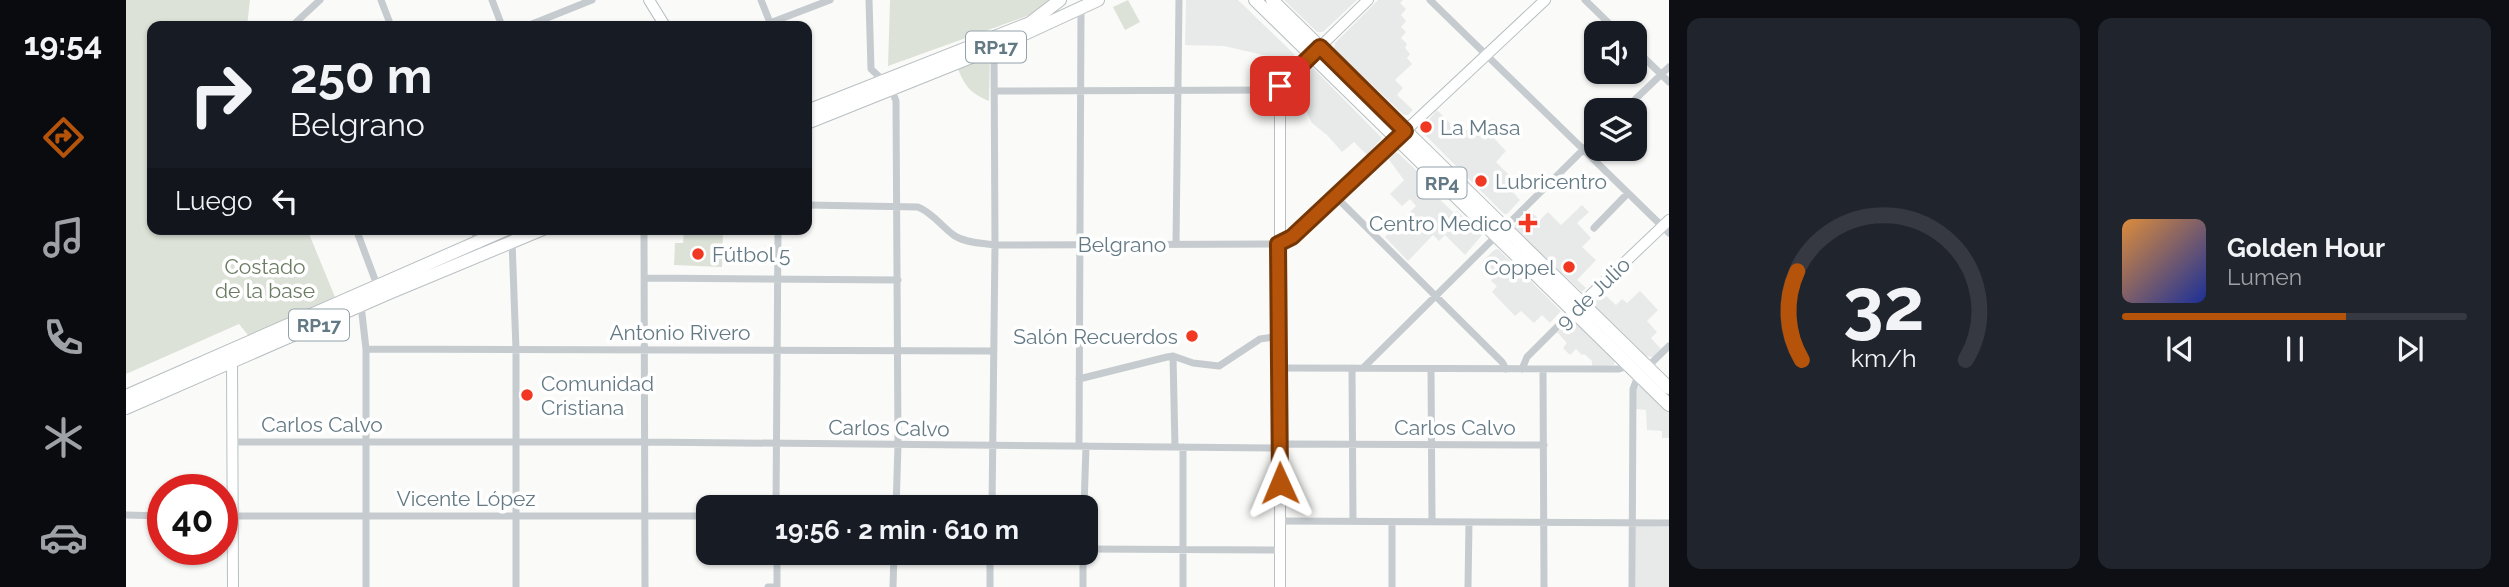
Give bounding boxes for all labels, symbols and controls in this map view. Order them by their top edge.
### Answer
map controls [1584,21,1647,161]
button: sound [1584,21,1647,84]
text: 19:54 [24,25,102,62]
road number: RP17 [966,32,1026,62]
text: 250 m [290,47,432,104]
icon: right [175,49,266,140]
pin [1250,56,1310,116]
icon: arrive [1261,67,1299,105]
button: layers [1584,98,1647,161]
text: Belgrano [290,106,425,143]
icon: directions [39,113,88,162]
place label: La Masa [1440,115,1520,140]
marker: La Masa [1418,119,1434,135]
road number: RP4 [1418,168,1466,198]
place label: Lubricentro [1495,169,1607,194]
marker: Lubricentro [1473,173,1489,189]
icon: left [266,182,304,220]
text: Luego [175,186,252,216]
place label: Centro Medico [1369,211,1512,236]
icon: music [39,213,88,262]
marker: Centro Medico [1518,213,1538,233]
street label: Belgrano [1078,232,1166,257]
text: Golden Hour [2227,233,2385,263]
place label: Fútbol 5 [712,242,791,267]
marker: Fútbol 5 [690,246,706,262]
street label: 9 de Julio [1551,252,1635,334]
park label: Costado de la base [215,254,315,303]
place label: Coppel [1484,255,1555,280]
marker: Coppel [1561,259,1577,275]
text: 32 [1843,262,1924,347]
text: Lumen [2227,263,2302,290]
road number: RP17 [289,310,349,340]
icon: phone [39,313,88,362]
street label: Antonio Rivero [609,320,751,345]
place label: Salón Recuerdos [1013,324,1178,349]
marker: Salón Recuerdos [1184,328,1200,344]
icon: previous [2161,330,2199,368]
icon: pause [2276,330,2314,368]
icon: next [2391,330,2429,368]
text: km/h [1851,342,1916,372]
place label: Comunidad Cristiana [541,371,654,420]
marker: Comunidad Cristiana [519,387,535,403]
street label: Carlos Calvo [261,412,383,437]
icon: climate [39,413,88,462]
street label: Carlos Calvo [828,414,950,442]
street label: Carlos Calvo [1394,415,1516,440]
position arrow [1243,446,1317,520]
speed limit sign: 40 [147,474,238,565]
street label: Vicente López [396,486,536,511]
icon: car [39,513,88,562]
text: 19:56 · 2 min · 610 m [775,515,1019,545]

